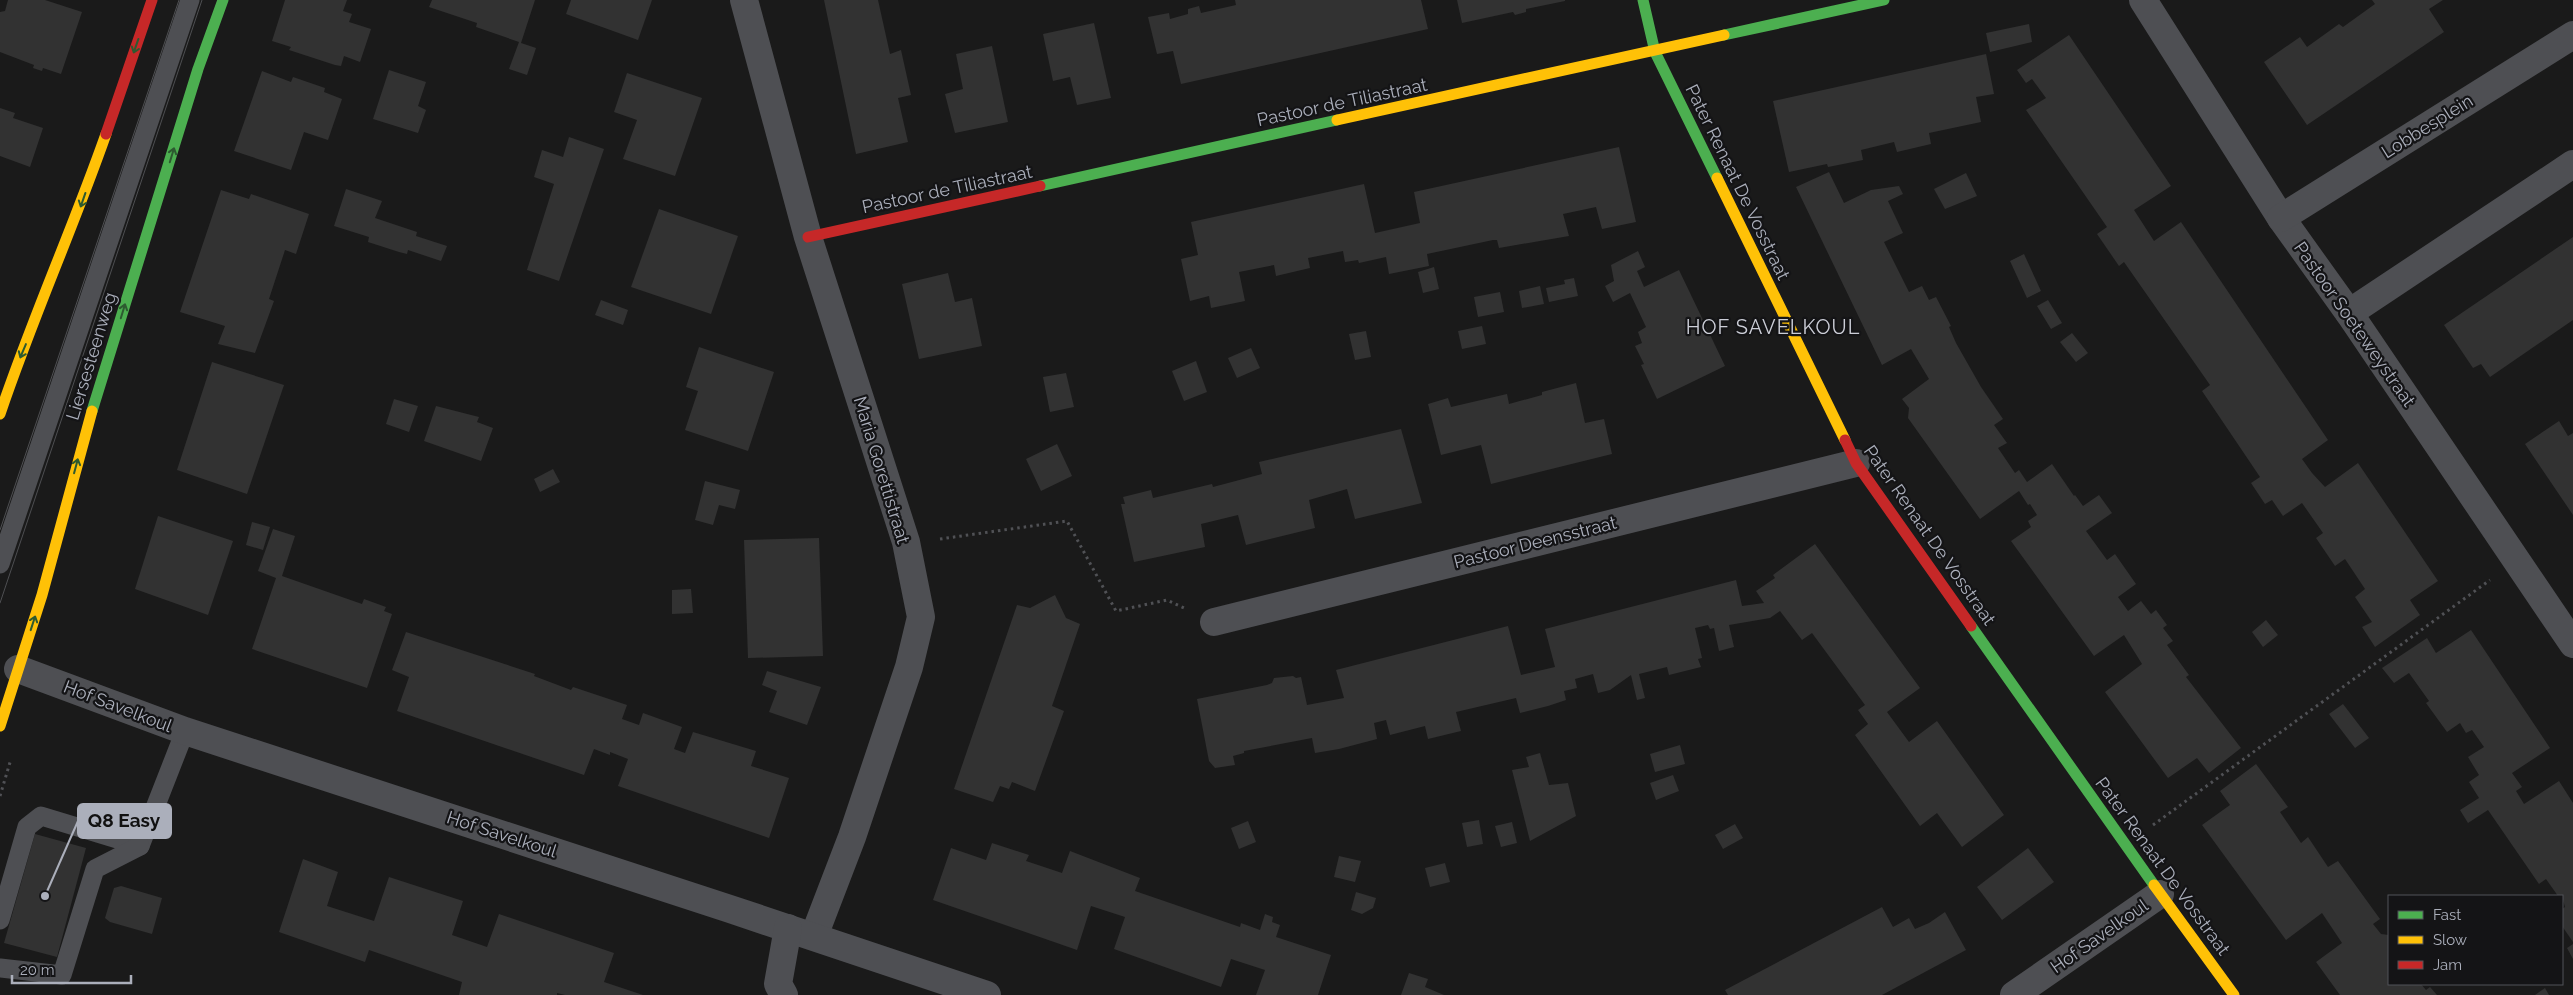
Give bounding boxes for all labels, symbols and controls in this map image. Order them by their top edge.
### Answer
one-way arrow [131,38,140,53]
street label: Pastoor de Tiliastraat [1255,74,1429,130]
street label: Pater Renaat De Vosstraat [1681,81,1795,283]
street label: Lobbesplein [2378,90,2476,162]
one-way arrow [167,148,177,164]
street label: Pastoor de Tiliastraat [860,161,1034,217]
one-way arrow [78,191,87,207]
street label: Pastoor Soeteweystraat [2290,238,2420,410]
street label: Liersesteenweg [62,290,120,422]
one-way arrow [119,303,129,319]
district label: HOF SAVELKOUL [1686,315,1860,339]
one-way arrow [18,343,28,358]
street label: Maria Gorettistraat [850,394,914,546]
street label: Pater Renaat De Vosstraat [1860,441,2000,629]
one-way arrow [71,458,81,474]
street label: Pastoor Deensstraat [1451,512,1619,572]
one-way arrow [28,615,38,631]
street label: Hof Savelkoul [61,676,175,736]
street label: Pater Renaat De Vosstraat [2091,773,2235,959]
callout: Q8 Easy [78,804,171,838]
street label: Hof Savelkoul [444,806,560,862]
text: Q8 Easy [88,809,161,831]
street label: Hof Savelkoul [2046,895,2152,977]
legend [2388,895,2563,985]
text: Fast [2433,906,2461,924]
text: Slow [2433,931,2467,949]
scale bar [12,952,131,984]
text: Jam [2433,956,2462,974]
text: 20 m [20,961,55,979]

